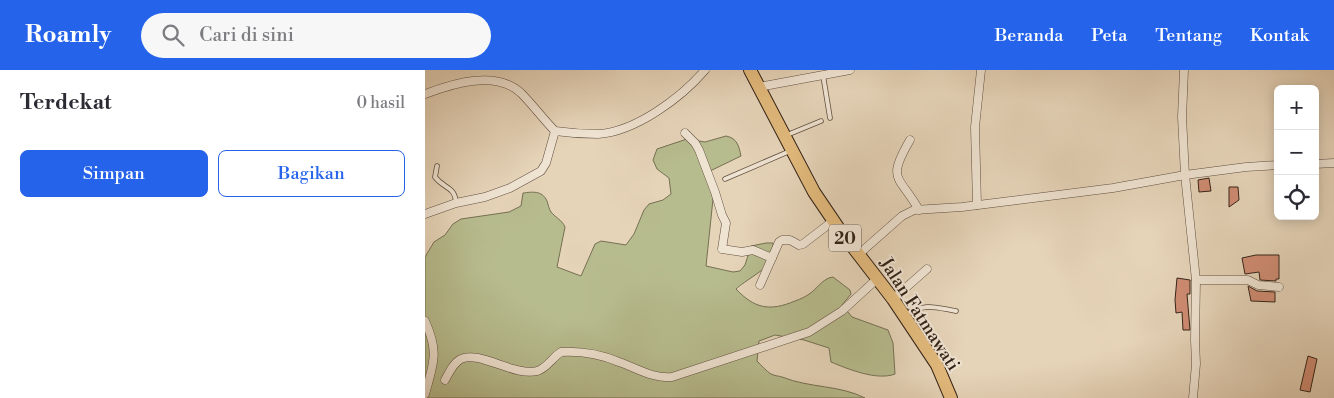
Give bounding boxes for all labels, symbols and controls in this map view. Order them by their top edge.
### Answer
search box [141,13,491,58]
text: Roamly [25,20,111,50]
icon: search [159,21,187,49]
text: Cari di sini [199,23,294,47]
text: Beranda [995,24,1063,47]
text: Peta [1091,24,1127,47]
text: Tentang [1155,24,1222,47]
text: Kontak [1250,24,1309,47]
map controls [1274,85,1319,220]
button: + [1274,85,1319,130]
text: Terdekat [20,90,111,116]
text: 0 hasil [356,93,405,113]
button: − [1274,130,1319,175]
button: Simpan [20,150,208,197]
button: Bagikan [218,150,405,197]
button: locate [1274,175,1319,220]
road number: 20 [829,224,861,252]
street label: Jalan Fatmawati [874,252,965,375]

